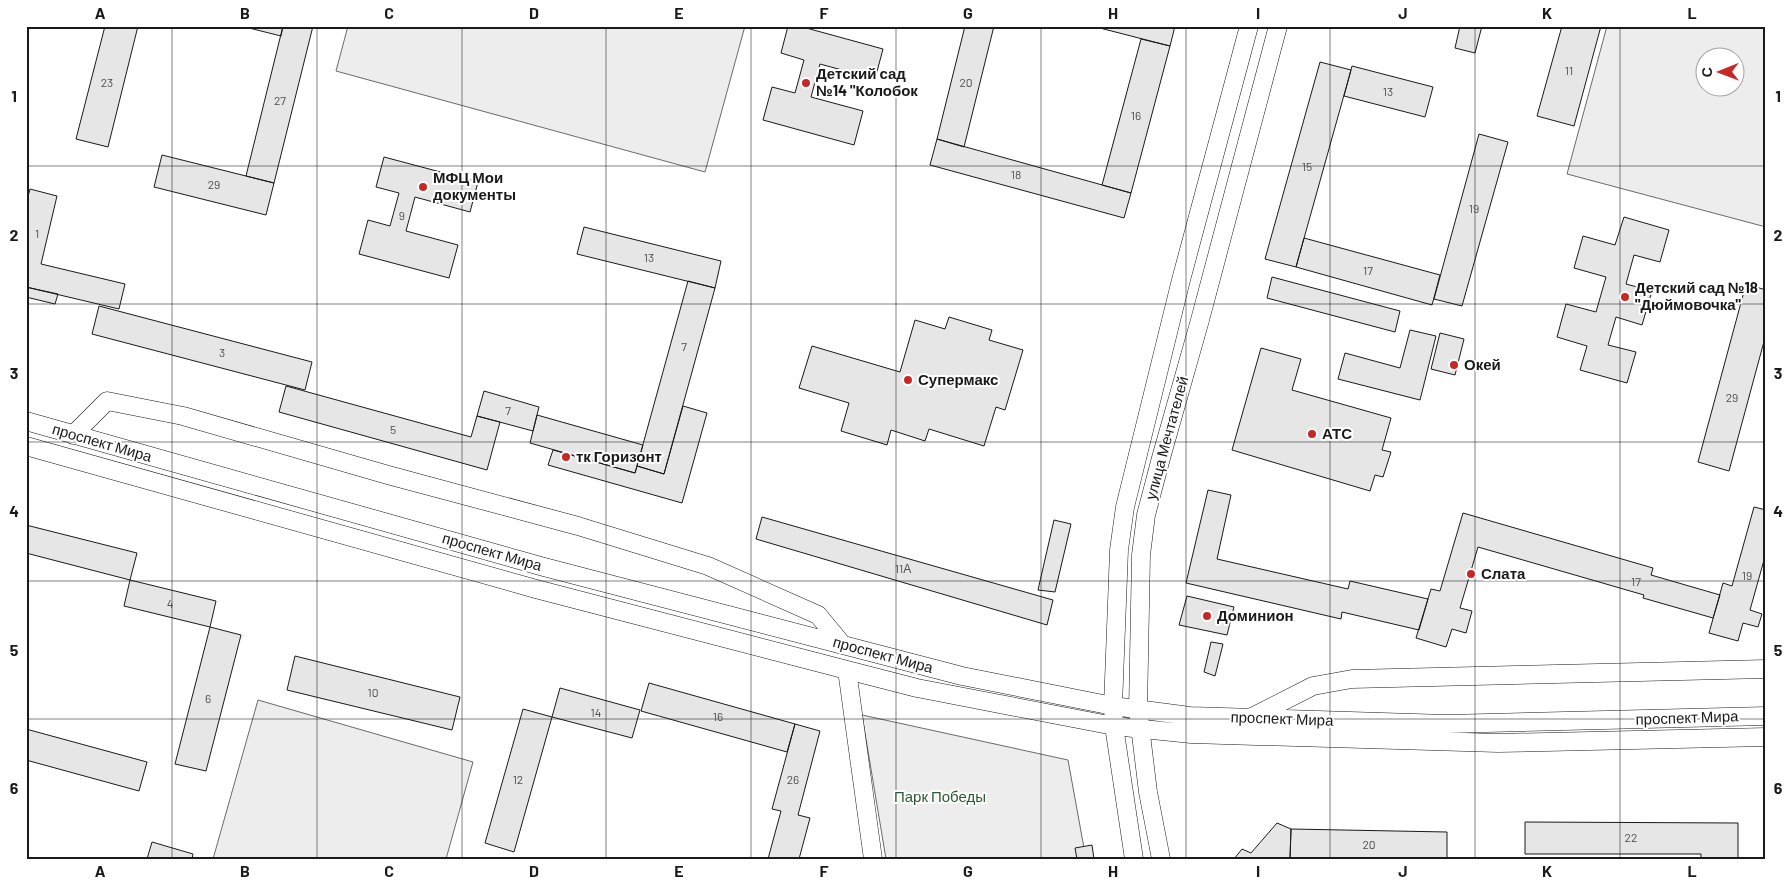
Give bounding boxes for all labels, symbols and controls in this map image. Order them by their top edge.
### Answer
text: A [95,3,106,22]
text: B [240,3,250,22]
text: C [384,3,394,22]
text: D [529,3,539,22]
text: E [674,3,684,22]
text: F [820,3,829,22]
text: G [963,3,973,22]
text: H [1108,3,1118,22]
text: I [1256,3,1260,22]
text: J [1398,3,1408,22]
text: K [1542,3,1552,22]
text: L [1687,3,1697,22]
north arrow [1694,48,1744,98]
house number: 11 [1565,63,1573,77]
place label: Детский сад №14 "Колобок [816,64,918,99]
text: С [1698,67,1715,77]
house number: 23 [101,75,113,89]
house number: 20 [959,75,973,89]
marker: Детский сад №14 "Колобок [800,77,812,89]
house number: 13 [1383,84,1393,98]
text: 1 [11,86,17,105]
text: 1 [1775,86,1781,105]
house number: 27 [274,93,286,107]
house number: 16 [1131,108,1141,122]
house number: 15 [1302,159,1312,173]
house number: 18 [1011,167,1021,181]
place label: МФЦ Мои документы [433,168,516,203]
house number: 29 [208,177,220,191]
marker: МФЦ Мои документы [417,181,429,193]
house number: 19 [1469,201,1479,215]
house number: 9 [399,208,405,222]
text: 2 [10,225,19,244]
text: 2 [1774,225,1783,244]
house number: 1 [35,226,39,240]
house number: 13 [644,250,654,264]
house number: 17 [1363,263,1373,277]
place label: Детский сад №18 "Дюймовочка" [1635,278,1758,313]
marker: Детский сад №18 "Дюймовочка" [1619,291,1631,303]
house number: 7 [681,339,687,353]
house number: 3 [219,345,225,359]
place label: Окей [1464,355,1501,373]
marker: Окей [1448,359,1460,371]
text: 3 [10,363,18,382]
text: 3 [1774,363,1782,382]
place label: Супермакс [918,370,998,388]
marker: Супермакс [902,374,914,386]
street label: улица Мечтателей [1141,374,1191,502]
house number: 29 [1726,390,1738,404]
house number: 7 [505,403,511,417]
street label: проспект Мира [50,419,155,465]
house number: 5 [390,422,396,436]
place label: АТС [1322,424,1352,442]
marker: АТС [1306,428,1318,440]
place label: тк Горизонт [576,447,662,465]
marker: тк Горизонт [560,451,572,463]
text: 4 [9,501,19,520]
text: 4 [1773,501,1783,520]
street label: проспект Мира [440,528,545,574]
house number: 11А [895,561,911,575]
place label: Слата [1481,564,1526,582]
marker: Слата [1465,568,1477,580]
house number: 19 [1742,568,1752,582]
house number: 17 [1631,574,1641,588]
house number: 4 [167,596,173,610]
place label: Доминион [1217,606,1294,624]
marker: Доминион [1201,610,1213,622]
street label: проспект Мира [831,632,936,676]
text: 5 [10,640,19,659]
text: 5 [1774,640,1783,659]
house number: 10 [368,685,378,699]
house number: 6 [205,691,211,705]
house number: 14 [591,705,601,719]
street label: проспект Мира [1635,706,1739,728]
street label: проспект Мира [1230,707,1334,729]
house number: 16 [713,709,723,723]
house number: 12 [513,772,523,786]
house number: 26 [787,772,799,786]
text: 6 [10,778,19,797]
text: 6 [1774,778,1783,797]
park label: Парк Победы [894,787,986,805]
house number: 22 [1625,830,1637,844]
house number: 20 [1362,837,1376,851]
text: A [95,861,106,880]
text: B [240,861,250,880]
text: C [384,861,394,880]
text: D [529,861,539,880]
text: E [674,861,684,880]
text: F [820,861,829,880]
text: G [963,861,973,880]
text: H [1108,861,1118,880]
text: I [1256,861,1260,880]
text: J [1398,861,1408,880]
text: K [1542,861,1552,880]
text: L [1687,861,1697,880]

